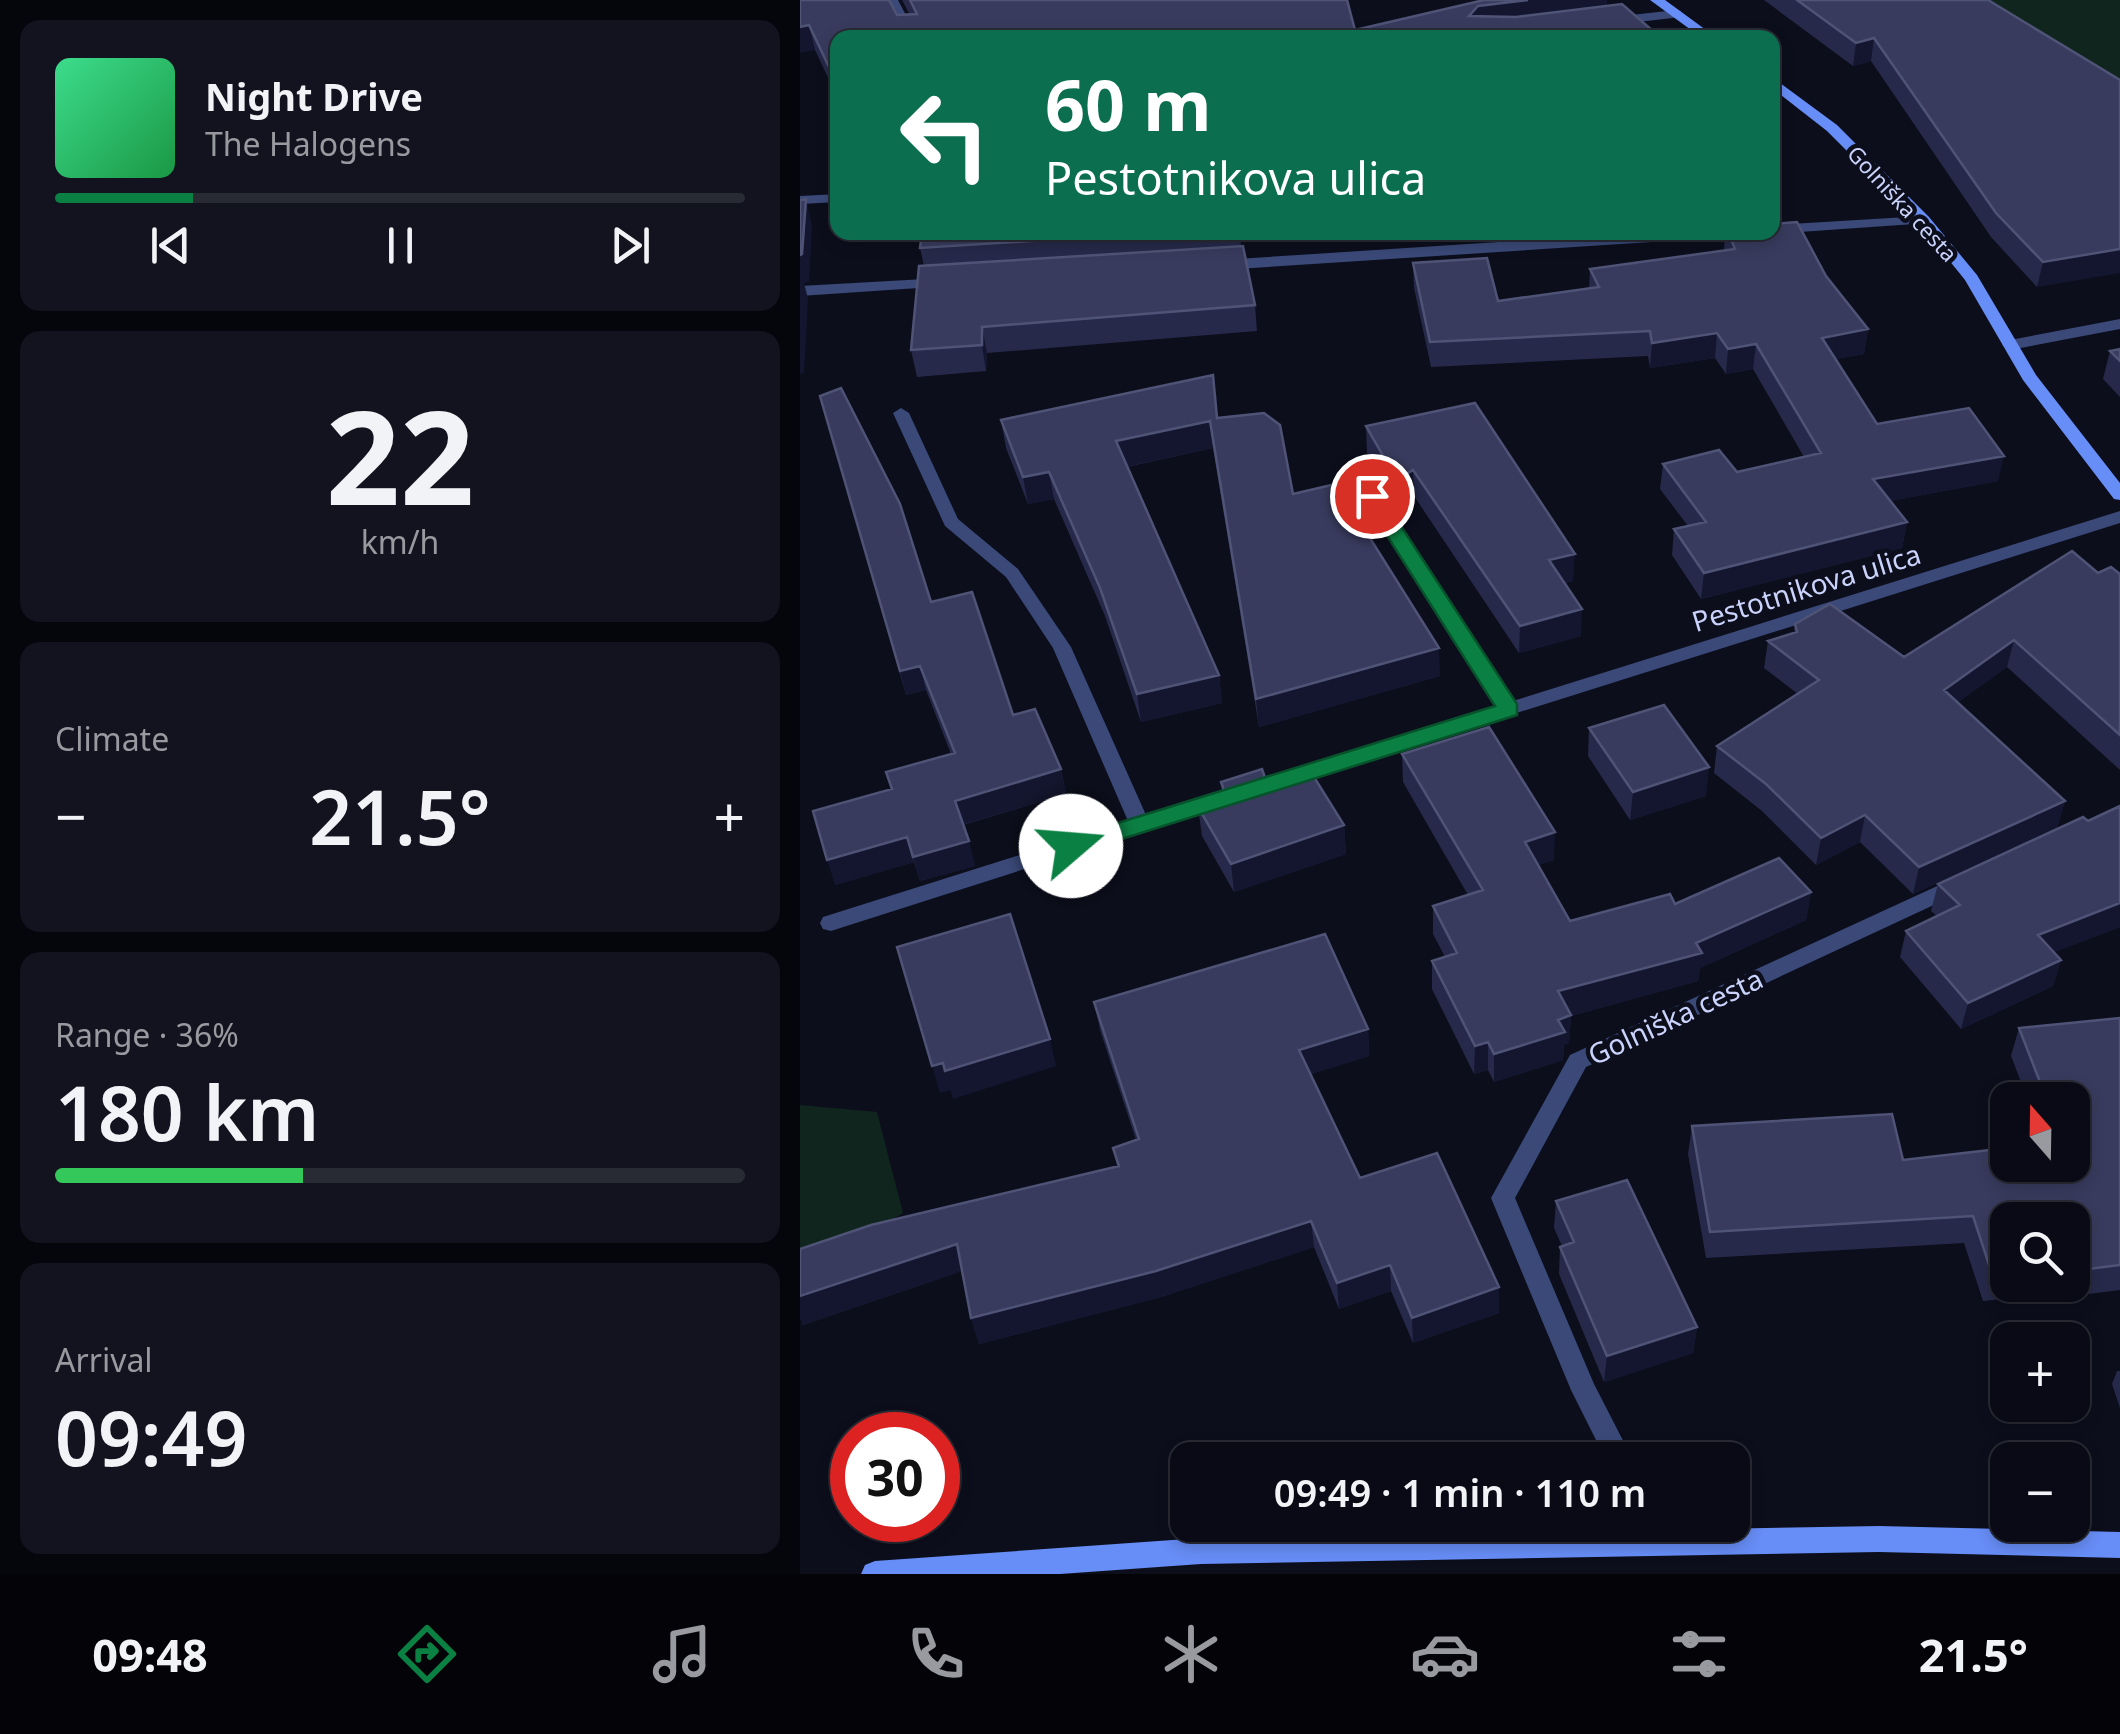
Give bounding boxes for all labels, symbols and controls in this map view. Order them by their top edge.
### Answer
text: 60 m [1045,56,1212,152]
text: Night Drive [205,70,423,122]
icon: left [880,70,1010,200]
text: The Halogens [205,122,411,165]
street label: Golniška cesta [1841,138,1965,268]
text: Pestotnikova ulica [1045,147,1426,208]
icon: previous [143,218,198,273]
icon: pause [373,218,428,273]
icon: next [603,218,658,273]
text: 22 [326,366,474,543]
pin [1330,454,1415,539]
icon: arrive [1345,469,1400,524]
text: km/h [361,520,439,563]
street label: Pestotnikova ulica [1687,534,1925,640]
text: Climate [55,717,169,760]
text: 21.5° [309,765,491,867]
text: − [55,778,86,853]
text: + [714,778,745,853]
position arrow [1019,794,1123,898]
street label: Golniška cesta [1581,959,1769,1073]
text: Range · 36% [55,1013,239,1056]
text: 180 km [55,1061,319,1163]
north arrow [1990,1082,2090,1182]
map controls [1990,1082,2090,1542]
button: search [1990,1202,2090,1302]
button: + [1990,1322,2090,1422]
text: Arrival [55,1338,153,1381]
text: 09:49 [55,1386,247,1488]
speed limit sign: 30 [830,1412,960,1542]
button: − [1990,1442,2090,1542]
text: 09:49 · 1 min · 110 m [1274,1466,1646,1518]
icon: directions [392,1619,462,1689]
icon: music [647,1619,717,1689]
icon: phone [901,1619,971,1689]
icon: climate [1156,1619,1226,1689]
icon: car [1410,1619,1480,1689]
icon: filters [1664,1619,1734,1689]
text: 09:48 [92,1624,208,1685]
text: 21.5° [1919,1624,2028,1685]

